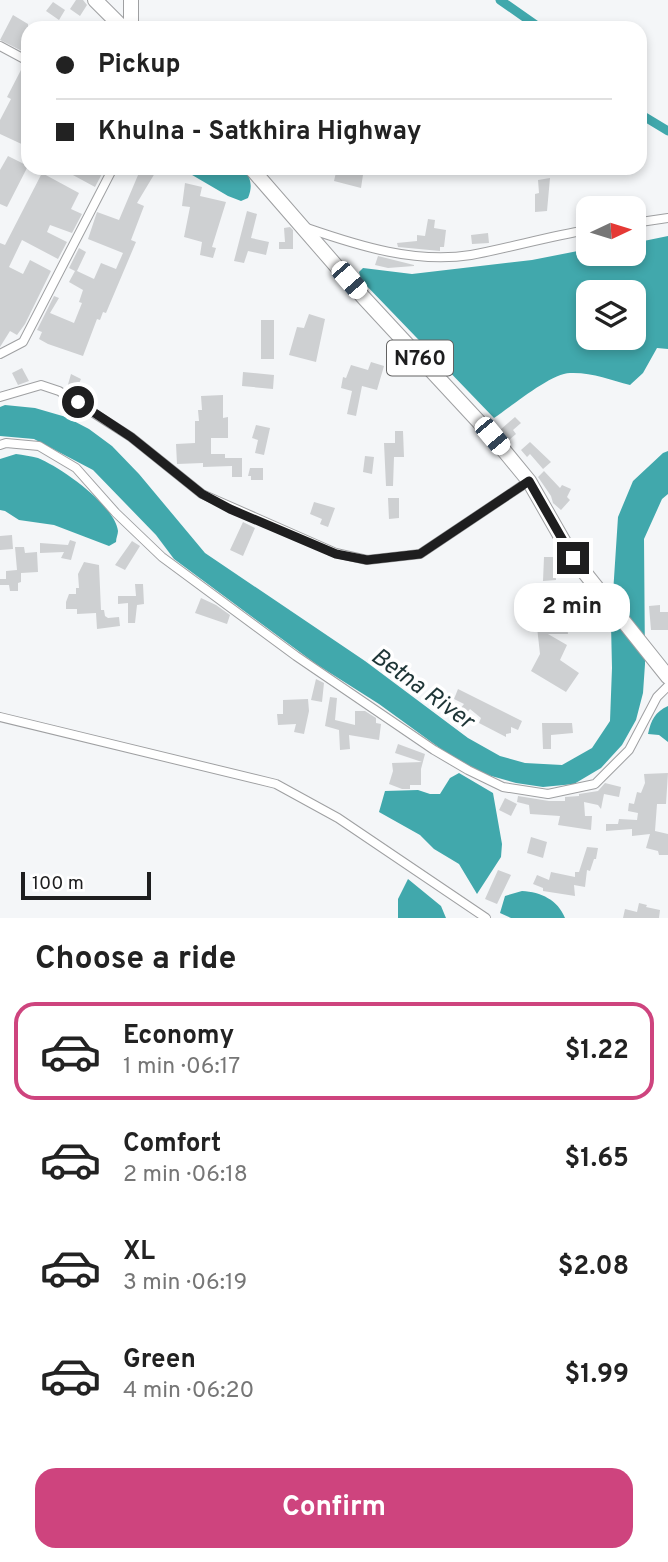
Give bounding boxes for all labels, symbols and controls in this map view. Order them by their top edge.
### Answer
text: Pickup [98,49,181,82]
text: Khulna - Satkhira Highway [98,116,422,149]
north arrow [576,196,646,266]
map controls [576,196,646,350]
car [328,257,371,303]
button: layers [576,280,646,350]
road number: N760 [387,340,453,376]
route start [62,386,94,418]
car [471,413,514,459]
route end [557,542,589,574]
callout: 2 min [515,582,631,632]
text: 2 min [542,593,602,622]
water label: Betna River [364,642,481,738]
scale bar [21,869,150,901]
text: 100 m [32,872,84,896]
text: Choose a ride [35,940,236,980]
icon: car [39,1020,102,1083]
text: Economy [123,1020,234,1053]
text: $1.22 [565,1035,629,1068]
text: 1 min · 06:17 [123,1053,240,1082]
icon: car [39,1128,102,1191]
text: Comfort [123,1128,221,1161]
text: $1.65 [565,1143,629,1176]
text: 2 min · 06:18 [123,1161,248,1190]
icon: car [39,1236,102,1299]
text: XL [123,1236,155,1269]
text: $2.08 [558,1251,629,1284]
text: 3 min · 06:19 [123,1269,247,1298]
icon: car [39,1344,102,1407]
text: Green [123,1344,196,1377]
text: $1.99 [565,1359,629,1392]
text: 4 min · 06:20 [123,1377,254,1406]
button: Confirm [35,1468,633,1548]

